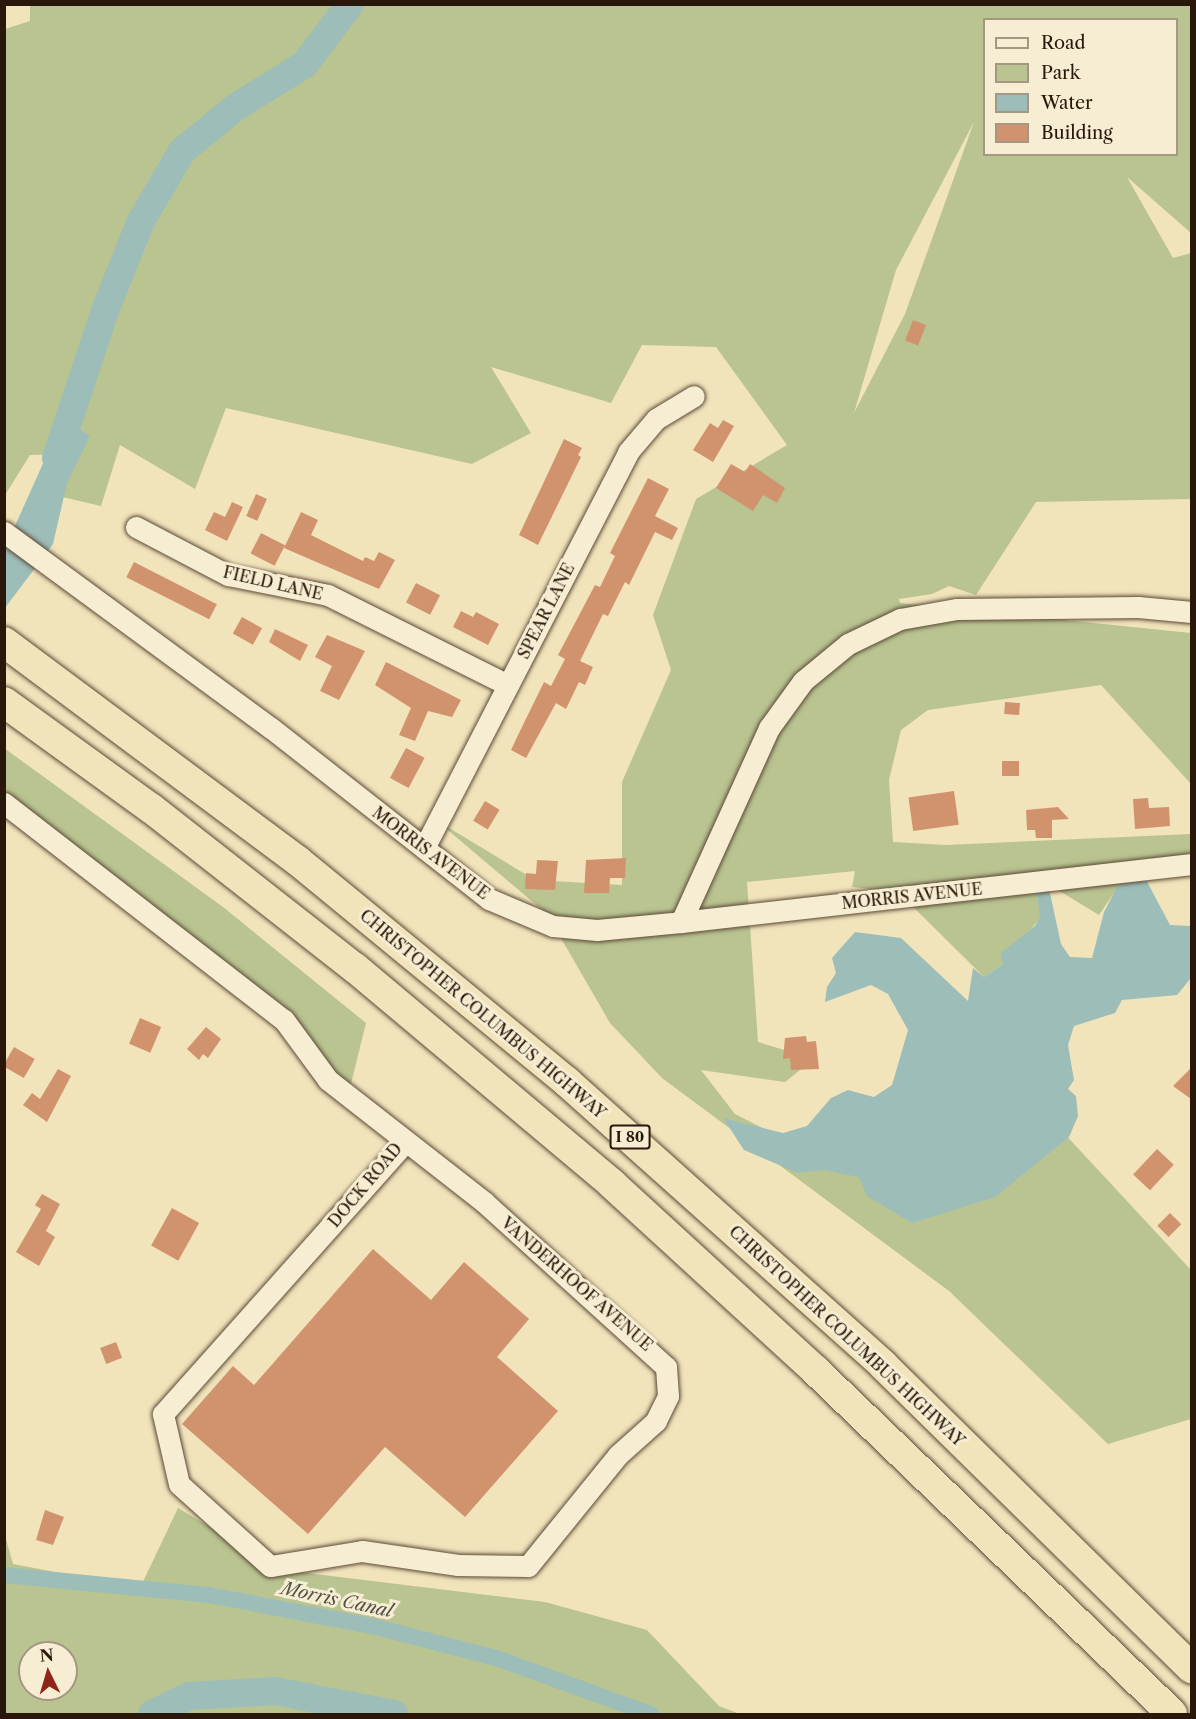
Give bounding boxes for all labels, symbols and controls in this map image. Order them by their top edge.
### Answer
legend [983,18,1178,156]
text: Road [1041,32,1086,54]
text: Park [1041,62,1080,84]
text: Water [1041,92,1093,114]
text: Building [1041,122,1113,144]
street label: SPEAR LANE [514,560,578,662]
street label: FIELD LANE [221,562,325,604]
street label: MORRIS AVENUE [368,803,494,903]
street label: MORRIS AVENUE [840,879,984,913]
street label: CHRISTOPHER COLUMBUS HIGHWAY [356,905,610,1123]
road number: I 80 [609,1125,651,1149]
street label: DOCK ROAD [324,1139,406,1231]
street label: VANDERHOOF AVENUE [497,1213,657,1355]
street label: CHRISTOPHER COLUMBUS HIGHWAY [725,1221,969,1451]
water label: Morris Canal [279,1578,395,1622]
north arrow [18,1641,78,1701]
text: N [39,1644,54,1666]

